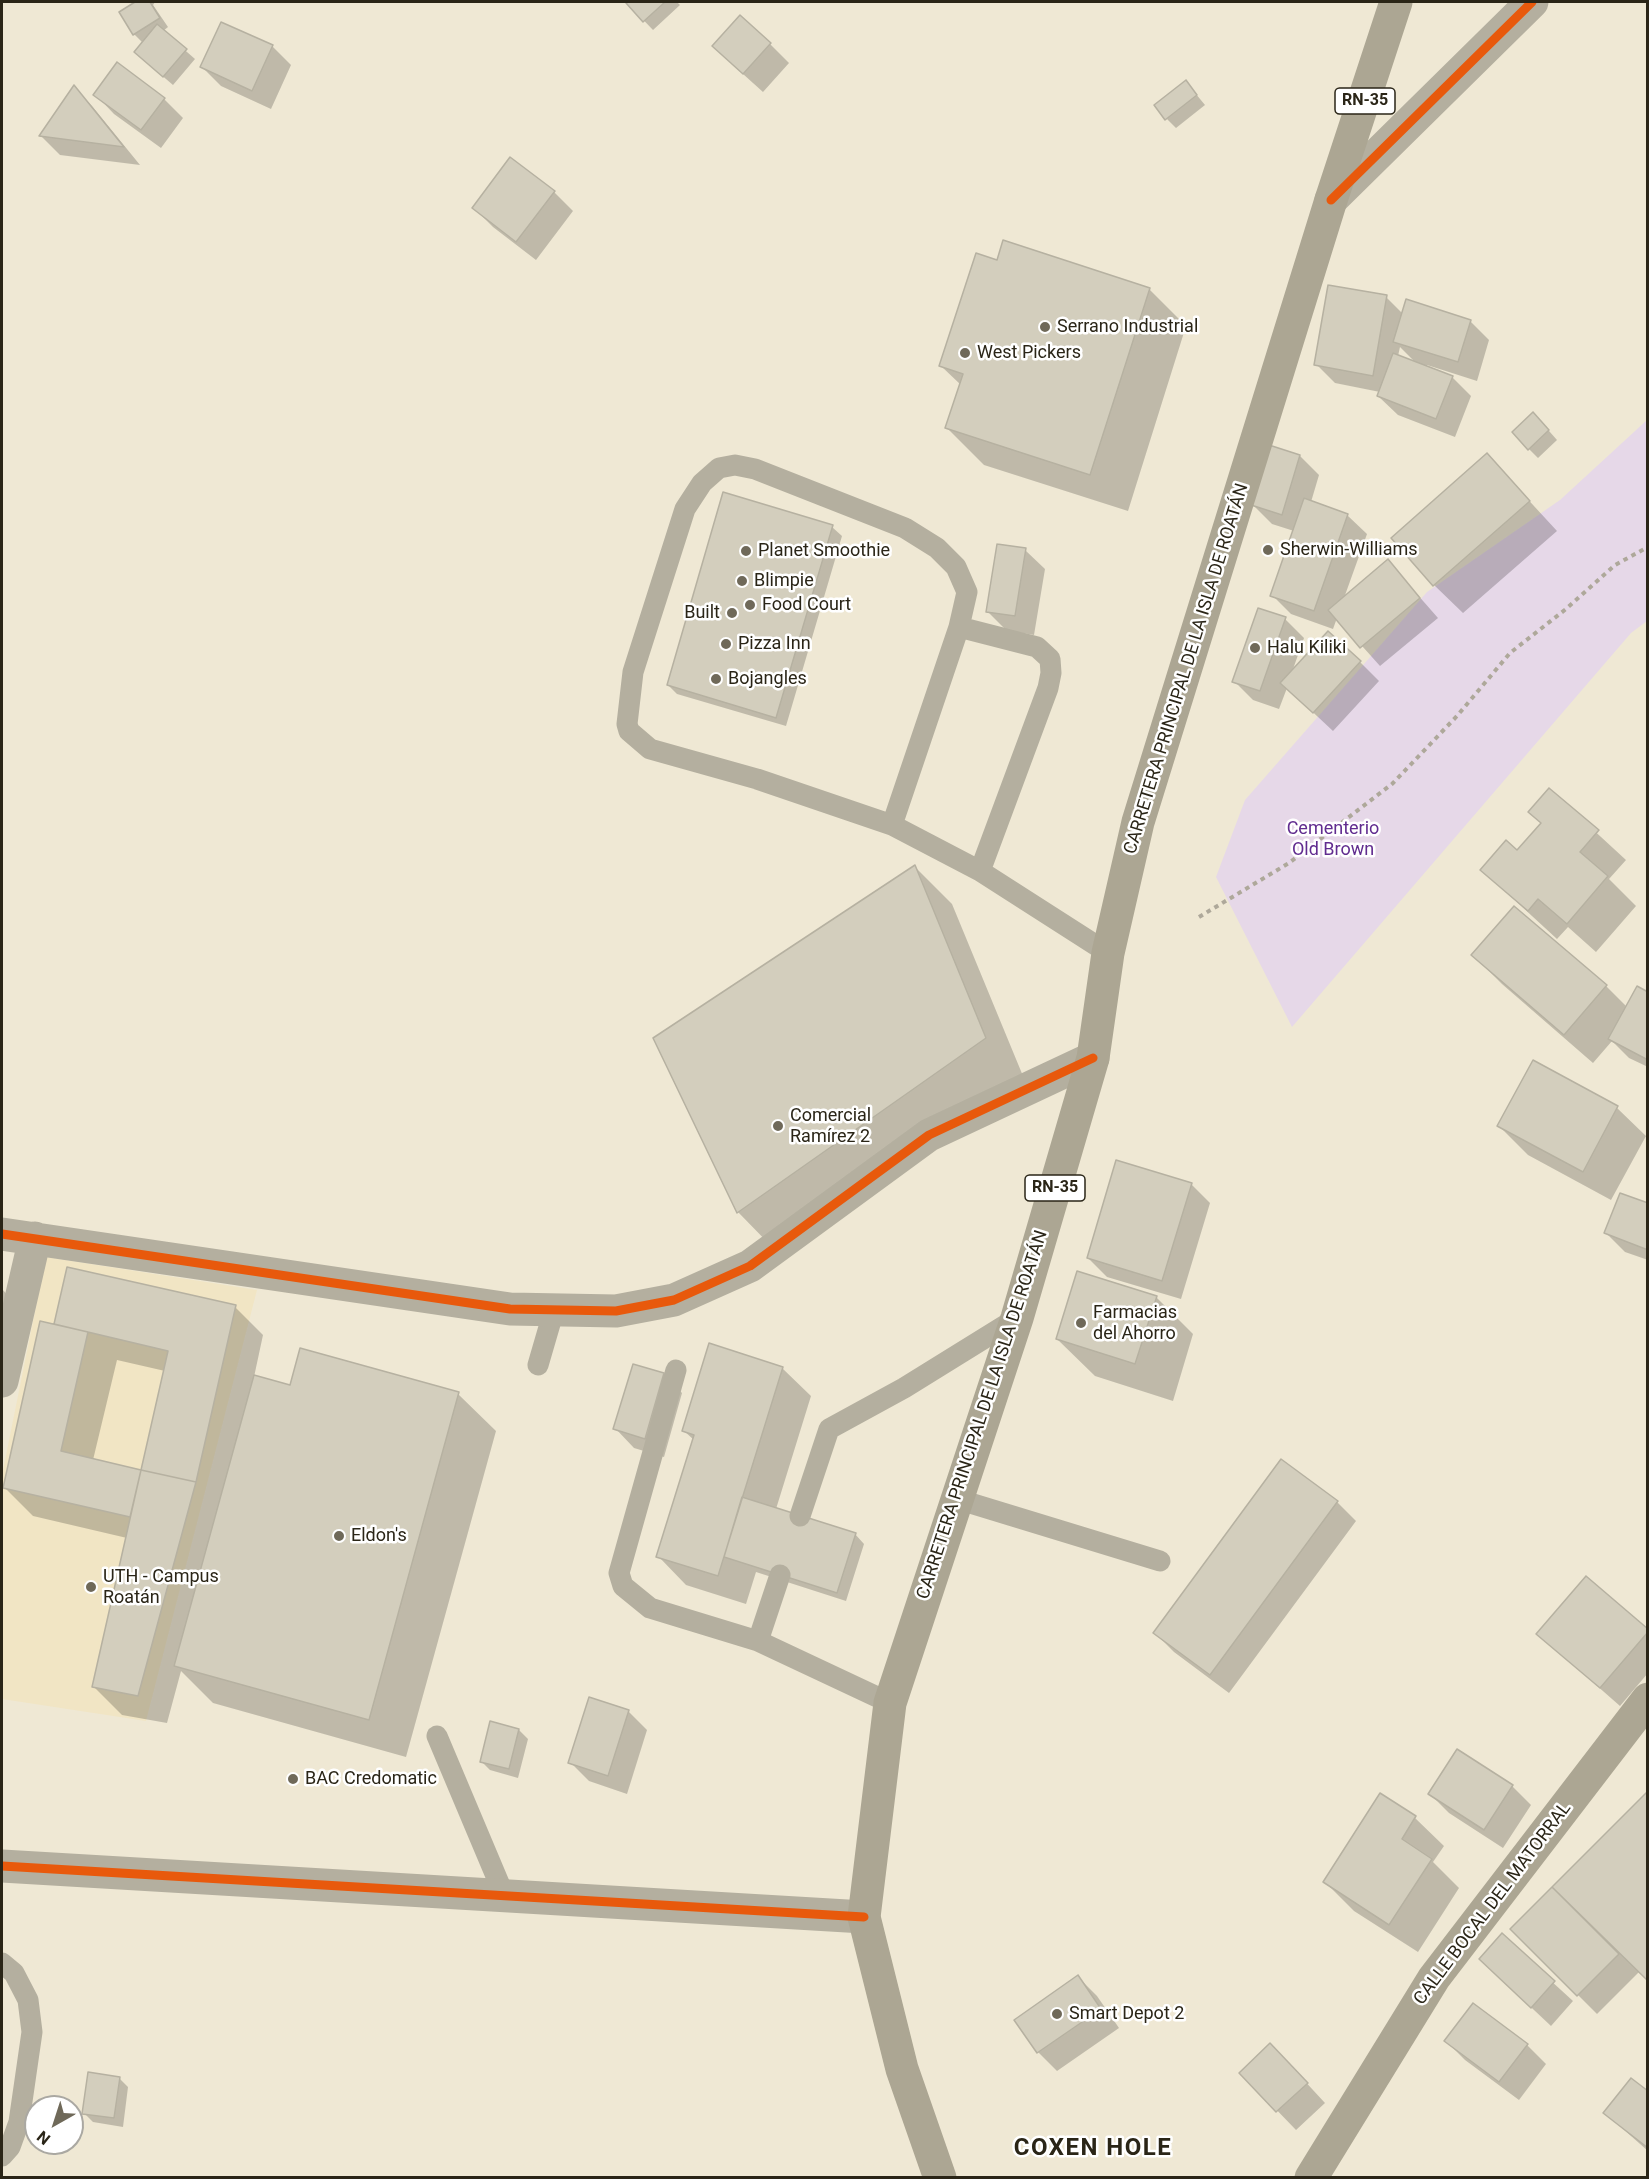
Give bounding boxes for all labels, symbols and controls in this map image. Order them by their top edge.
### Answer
road number: RN-35 [1335,88,1395,114]
place label: Serrano Industrial [1057,316,1198,338]
marker: Serrano Industrial [1038,320,1052,334]
place label: West Pickers [977,342,1081,364]
marker: West Pickers [958,346,972,360]
street label: CARRETERA PRINCIPAL DE LA ISLA DE ROATÁN [1120,481,1254,857]
place label: Sherwin-Williams [1280,539,1418,561]
place label: Planet Smoothie [758,540,890,562]
marker: Sherwin-Williams [1261,543,1275,557]
marker: Planet Smoothie [739,544,753,558]
place label: Blimpie [754,570,814,592]
marker: Blimpie [735,574,749,588]
place label: Food Court [762,594,851,616]
marker: Food Court [743,598,757,612]
place label: Built [684,602,720,624]
marker: Built [725,606,739,620]
place label: Pizza Inn [738,633,811,655]
marker: Pizza Inn [719,637,733,651]
place label: Halu Kiliki [1267,637,1346,659]
marker: Halu Kiliki [1248,641,1262,655]
place label: Bojangles [728,668,807,690]
marker: Bojangles [709,672,723,686]
park label: Cementerio Old Brown [1287,818,1379,860]
place label: Comercial Ramírez 2 [790,1105,871,1148]
marker: Comercial Ramírez 2 [771,1119,785,1133]
road number: RN-35 [1025,1175,1085,1201]
street label: CARRETERA PRINCIPAL DE LA ISLA DE ROATÁN [913,1228,1053,1602]
place label: Farmacias del Ahorro [1093,1302,1177,1344]
marker: Farmacias del Ahorro [1074,1316,1088,1330]
place label: Eldon's [351,1525,407,1547]
marker: Eldon's [332,1529,346,1543]
place label: UTH - Campus Roatán [103,1566,219,1608]
marker: UTH - Campus Roatán [84,1580,98,1594]
place label: BAC Credomatic [305,1768,437,1790]
marker: BAC Credomatic [286,1772,300,1786]
street label: CALLE BOCAL DEL MATORRAL [1410,1798,1576,2010]
place label: Smart Depot 2 [1069,2003,1184,2025]
marker: Smart Depot 2 [1050,2007,1064,2021]
north arrow [24,2095,84,2155]
text: N [33,2127,54,2149]
district label: COXEN HOLE [1014,2135,1172,2163]

